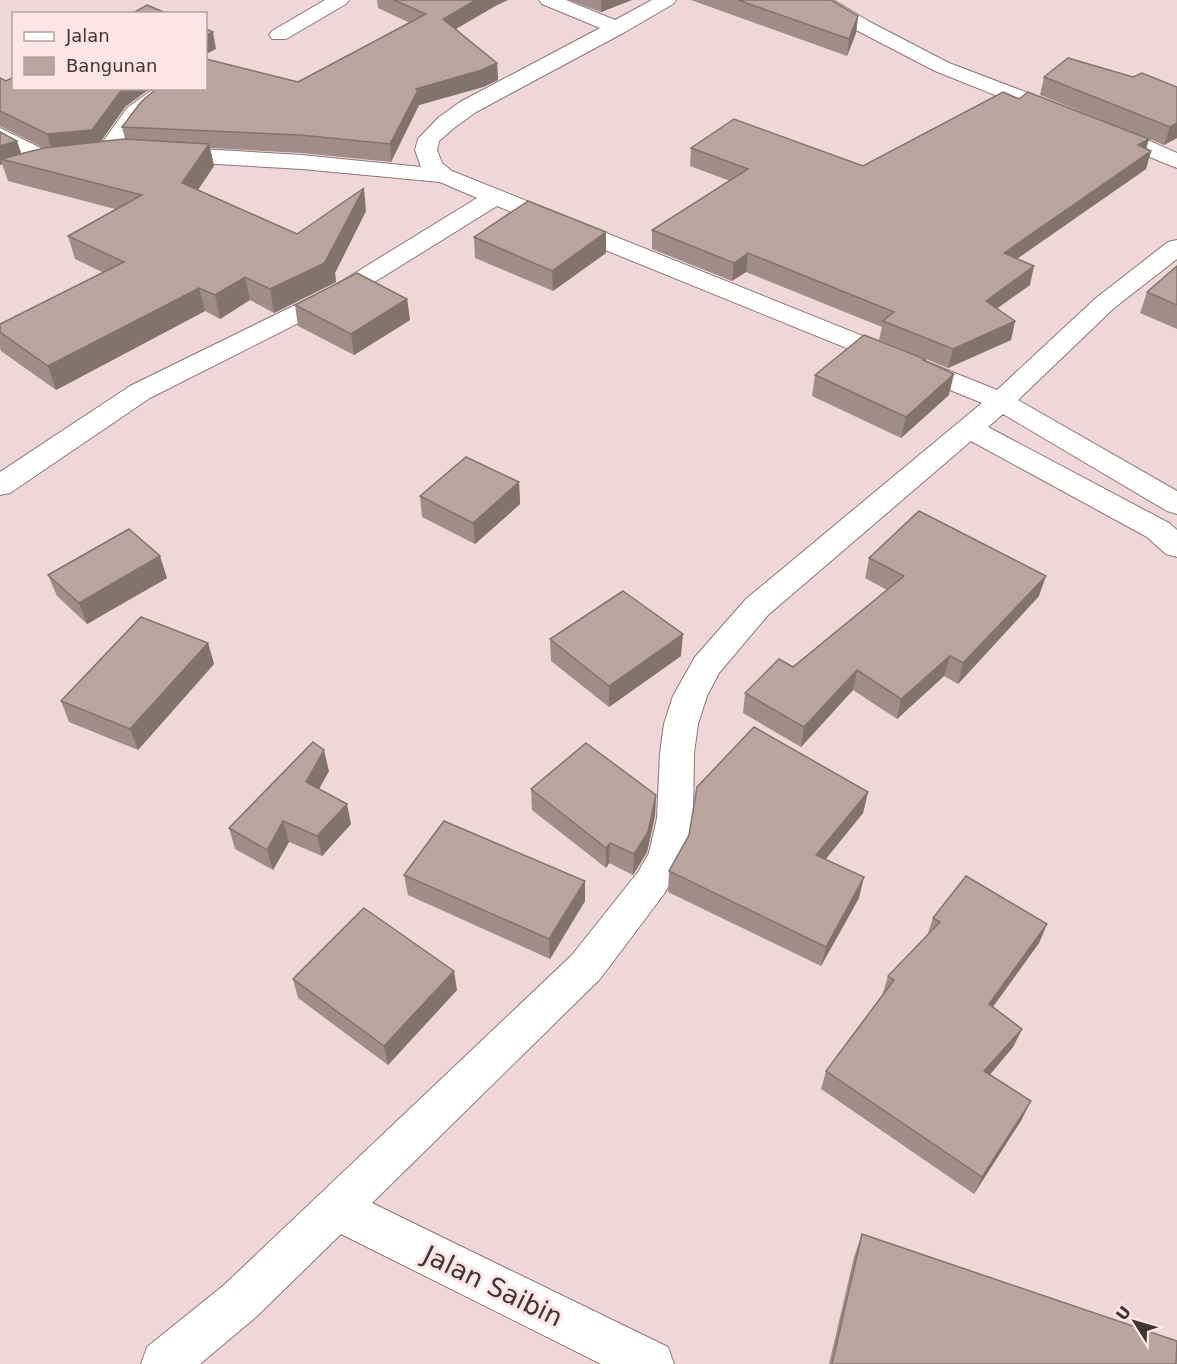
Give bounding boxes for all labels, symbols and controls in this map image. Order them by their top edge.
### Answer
legend [12,12,207,90]
text: Jalan [65,25,110,46]
text: Bangunan [66,55,157,76]
street label: Jalan Saibin [417,1238,568,1333]
north arrow [1105,1292,1165,1352]
text: U [1112,1302,1135,1324]

